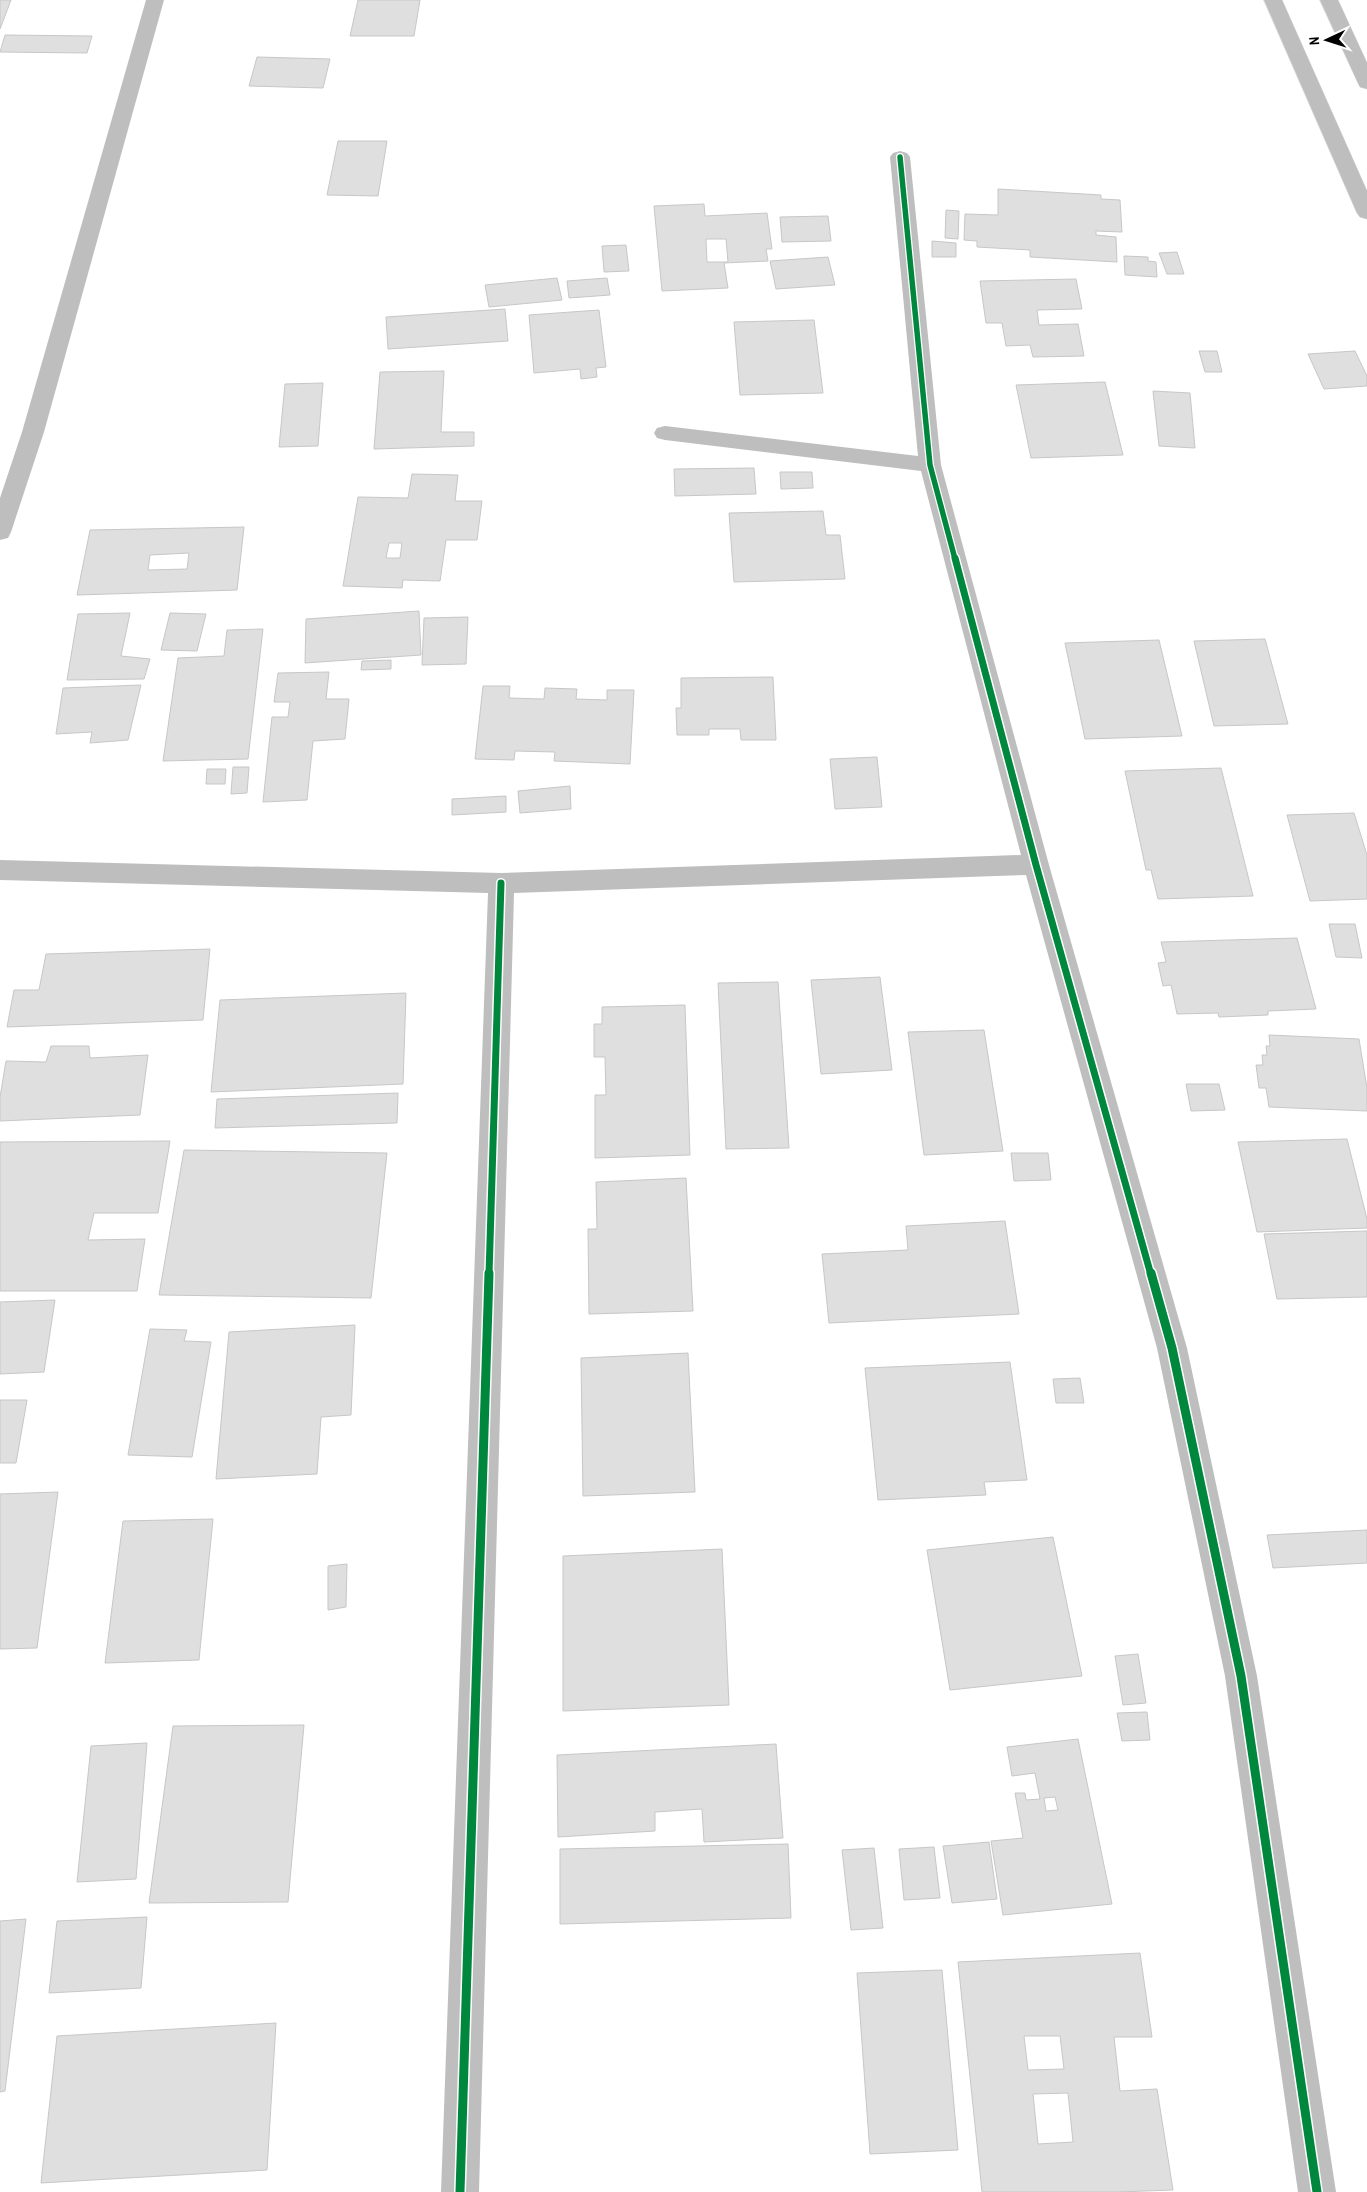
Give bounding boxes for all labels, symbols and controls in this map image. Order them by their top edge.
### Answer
north arrow [1302,15,1352,65]
text: N [1305,36,1323,46]

